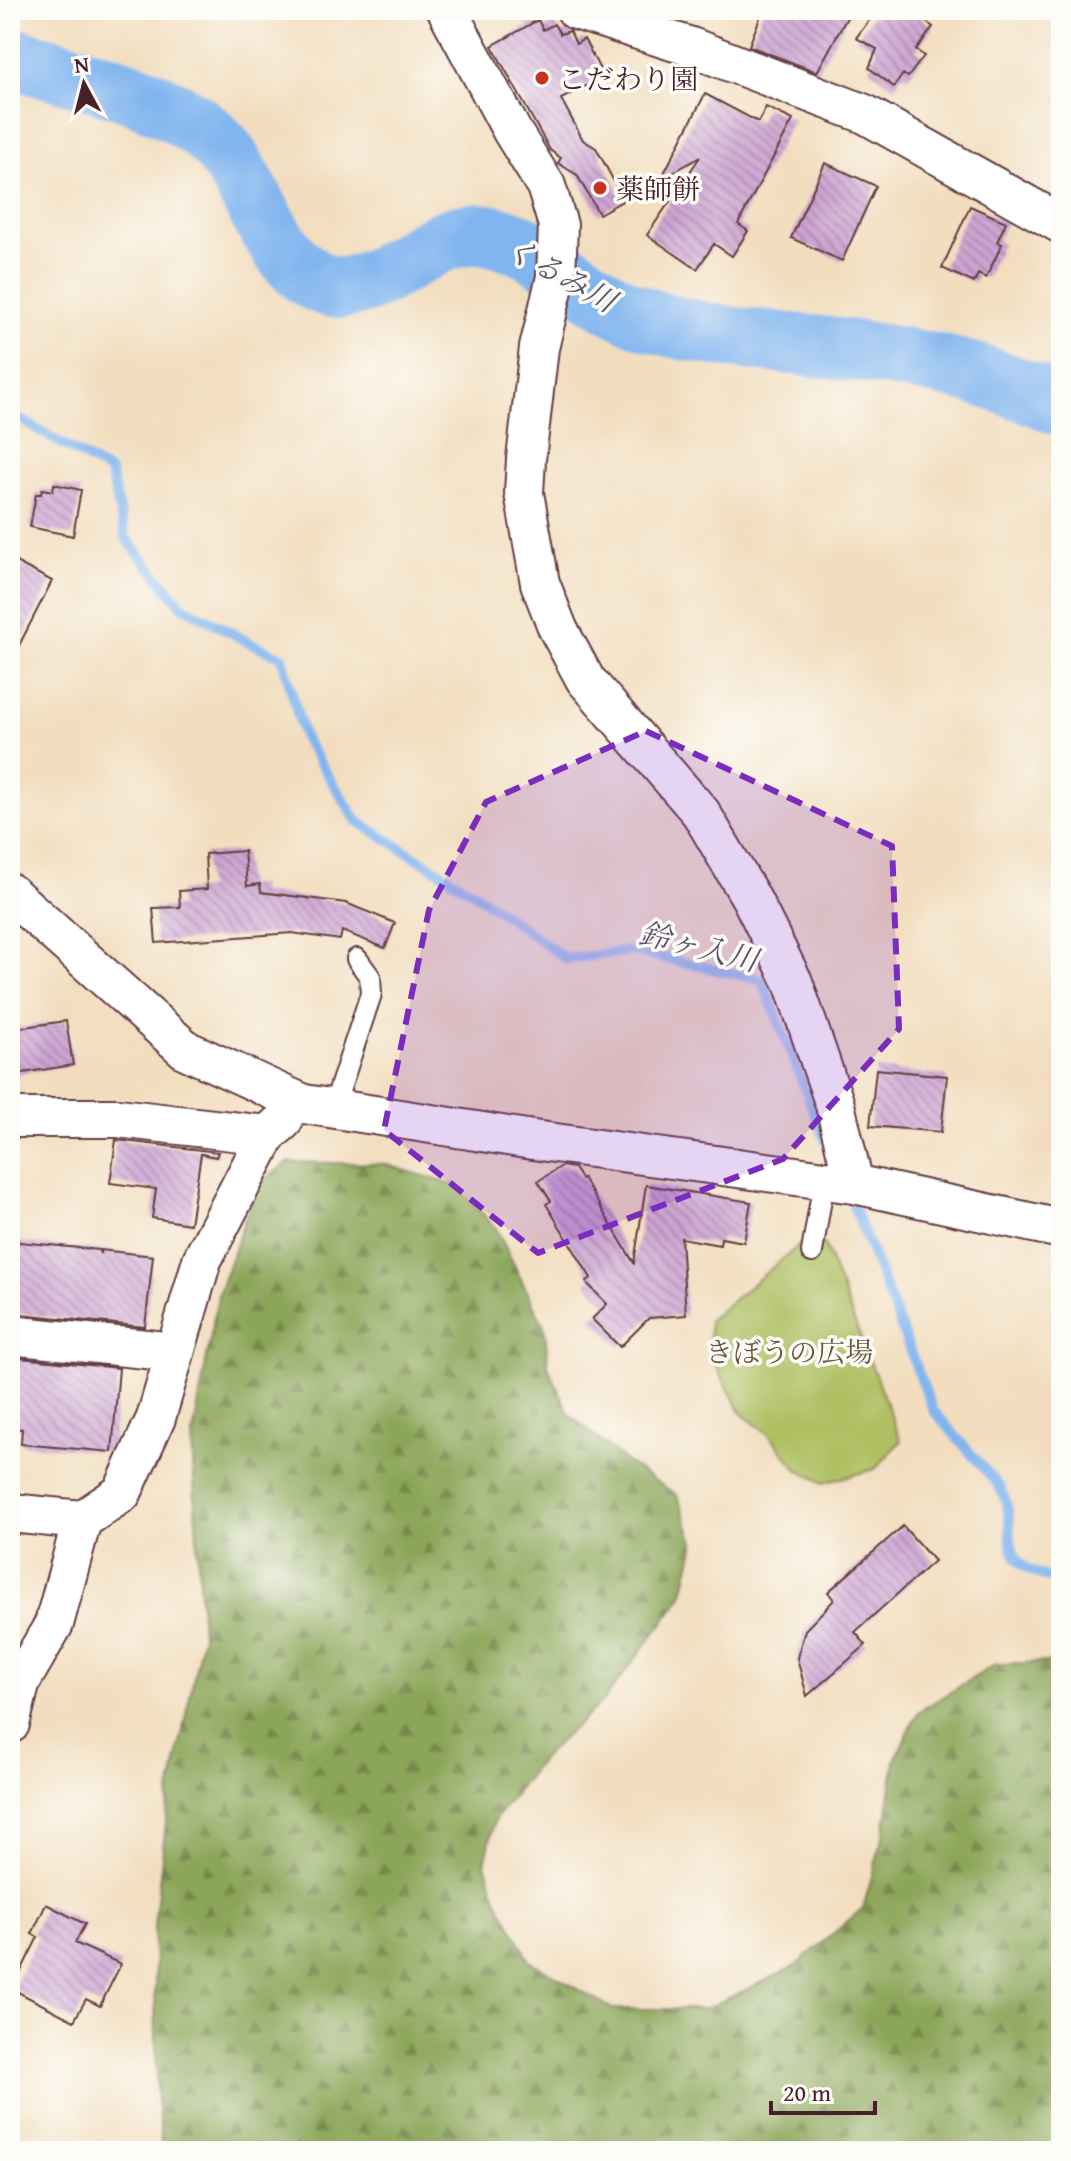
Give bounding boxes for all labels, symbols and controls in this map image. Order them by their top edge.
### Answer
north arrow [44,44,124,124]
text: N [72,47,91,81]
place label: こだわり園 [558,58,698,99]
marker: こだわり園 [533,69,551,87]
place label: 薬師餅 [616,168,700,209]
marker: 薬師餅 [591,179,609,197]
water label: くるみ川 [498,226,627,324]
water label: 鈴ヶ入川 [635,910,765,983]
park label: きぼうの広場 [705,1331,873,1372]
scale bar [771,2065,875,2115]
text: 20 m [783,2075,831,2110]

